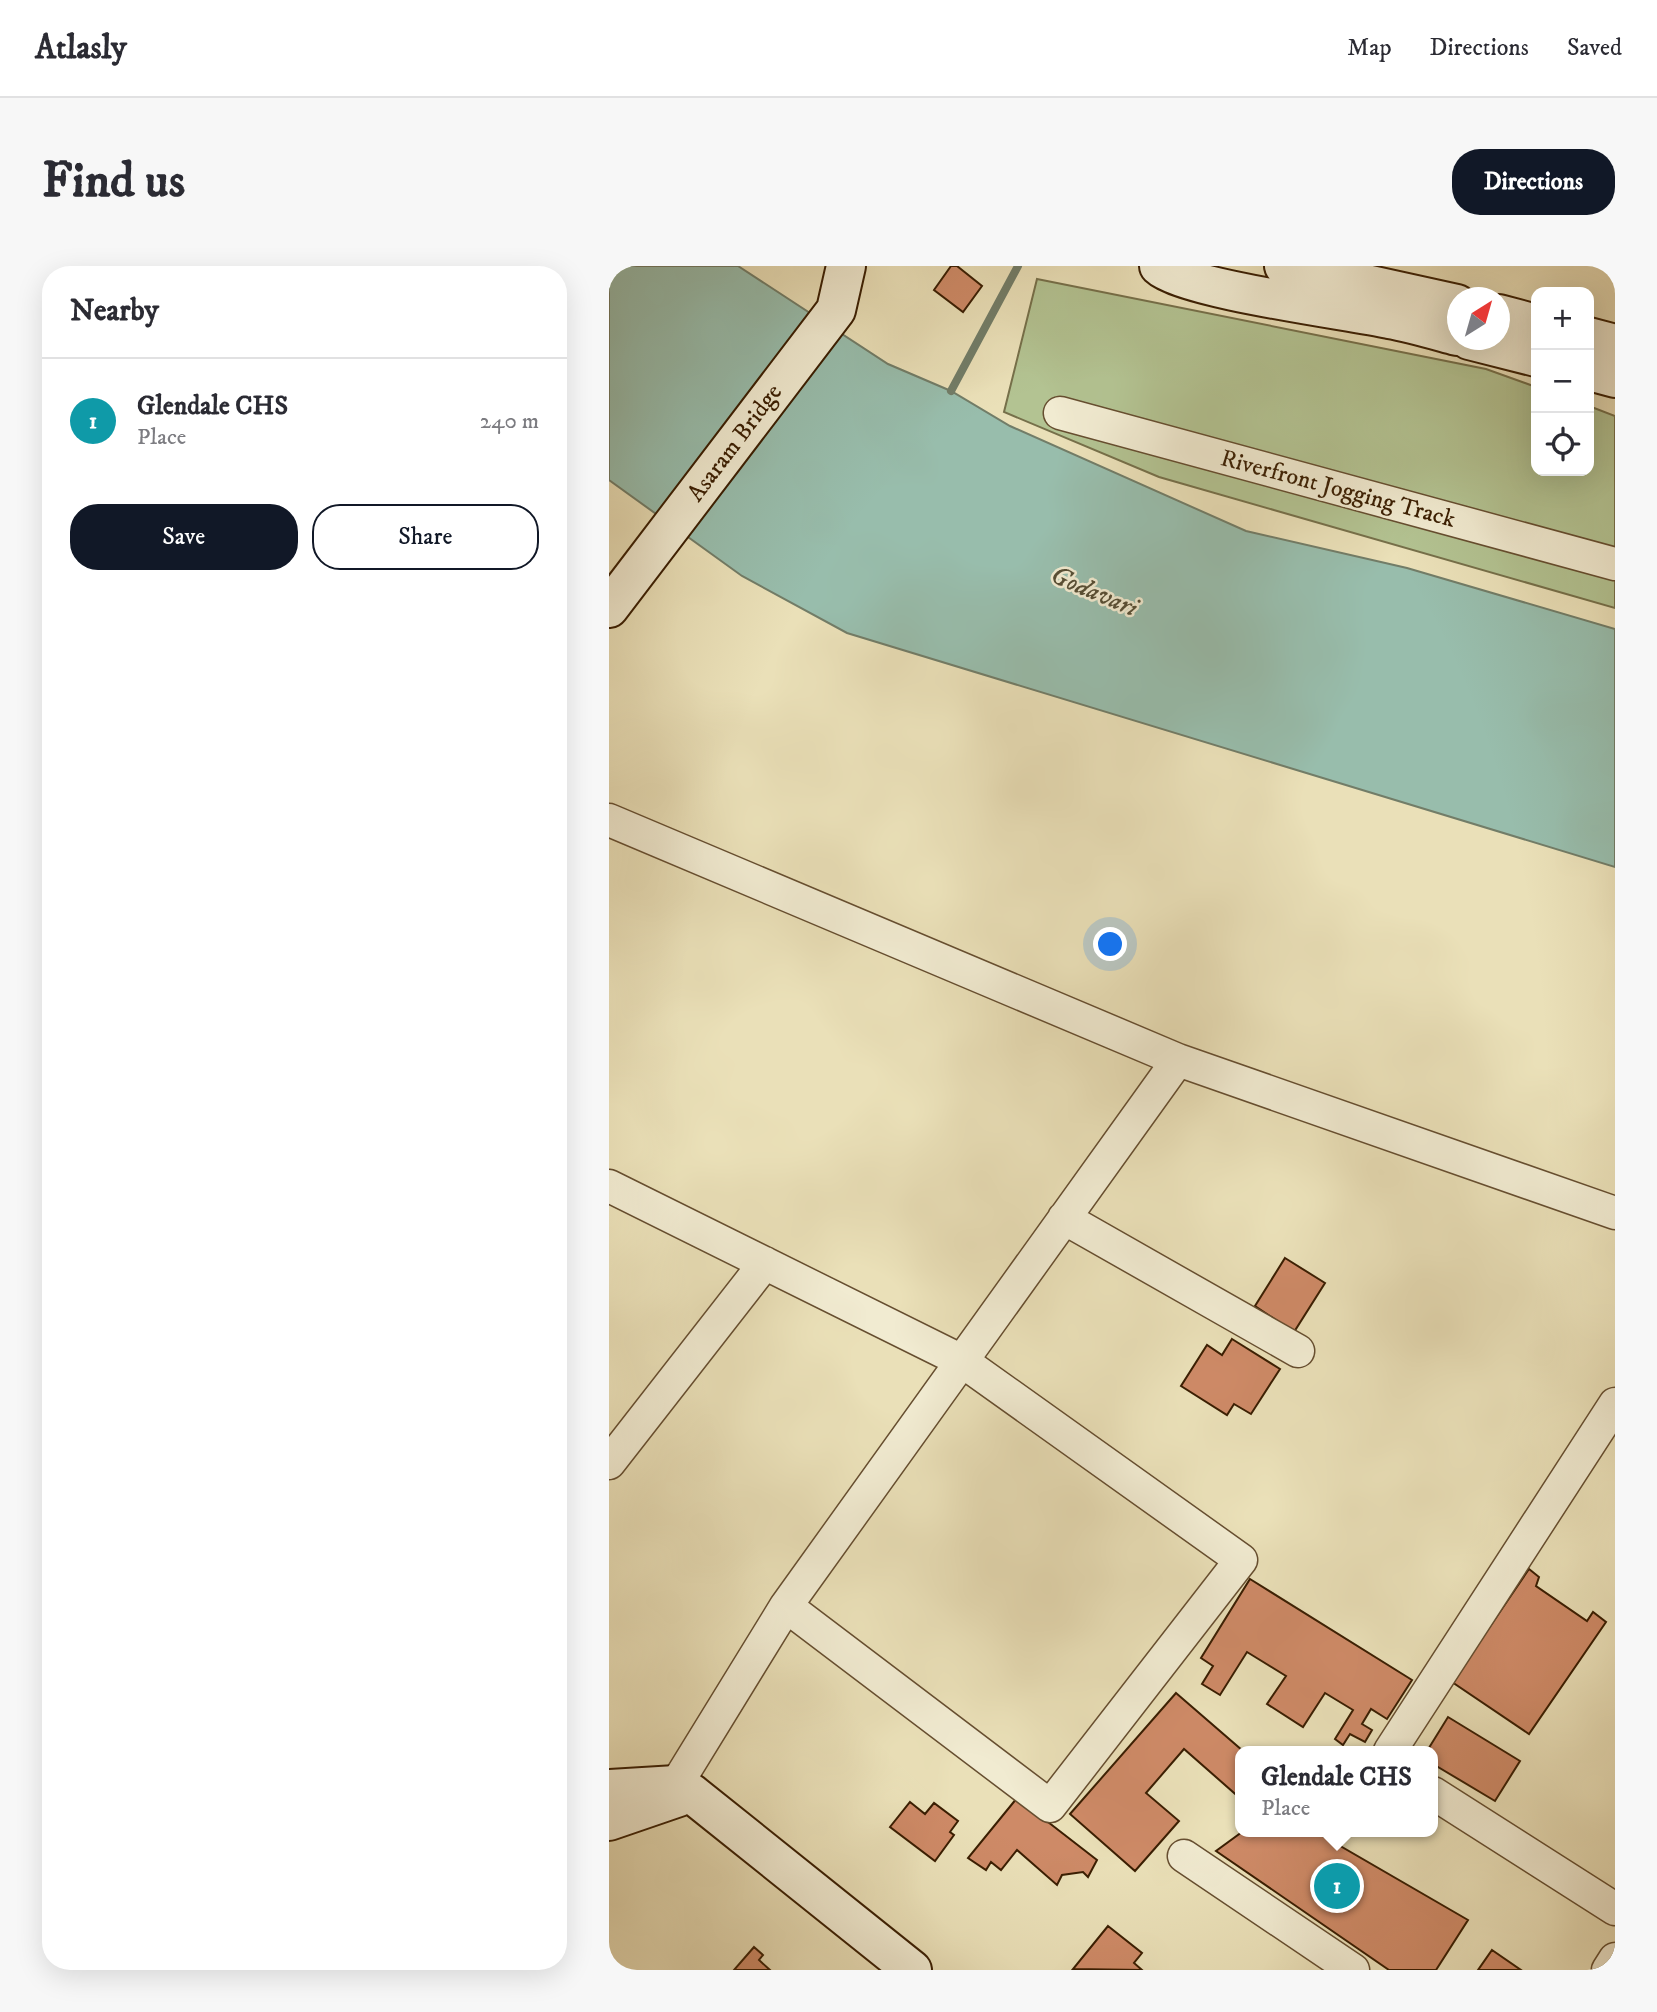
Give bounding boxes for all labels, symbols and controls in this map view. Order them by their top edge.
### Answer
text: Atlasly [35,28,127,69]
text: Map [1347,33,1392,63]
text: Directions [1430,33,1529,63]
text: Saved [1567,33,1622,63]
button: Directions [1452,149,1615,215]
text: Find us [42,151,185,213]
north arrow [1447,287,1510,350]
map controls [1531,287,1594,476]
button: + [1531,287,1594,350]
text: Nearby [70,293,159,330]
button: − [1531,350,1594,413]
street label: Asaram Bridge [681,378,789,508]
text: Glendale CHS [137,390,288,423]
text: 1 [89,407,97,436]
text: 240 m [480,407,539,436]
button: locate [1531,413,1594,476]
text: Place [137,423,186,452]
street label: Riverfront Jogging Track [1217,443,1459,535]
button: Save [70,504,298,570]
button: Share [312,504,539,570]
water label: Godavari [1046,559,1144,626]
your location [1093,927,1127,961]
popup [1235,1746,1438,1837]
text: Glendale CHS [1261,1761,1412,1794]
text: Place [1261,1794,1310,1823]
pin: 1 [1314,1860,1360,1912]

